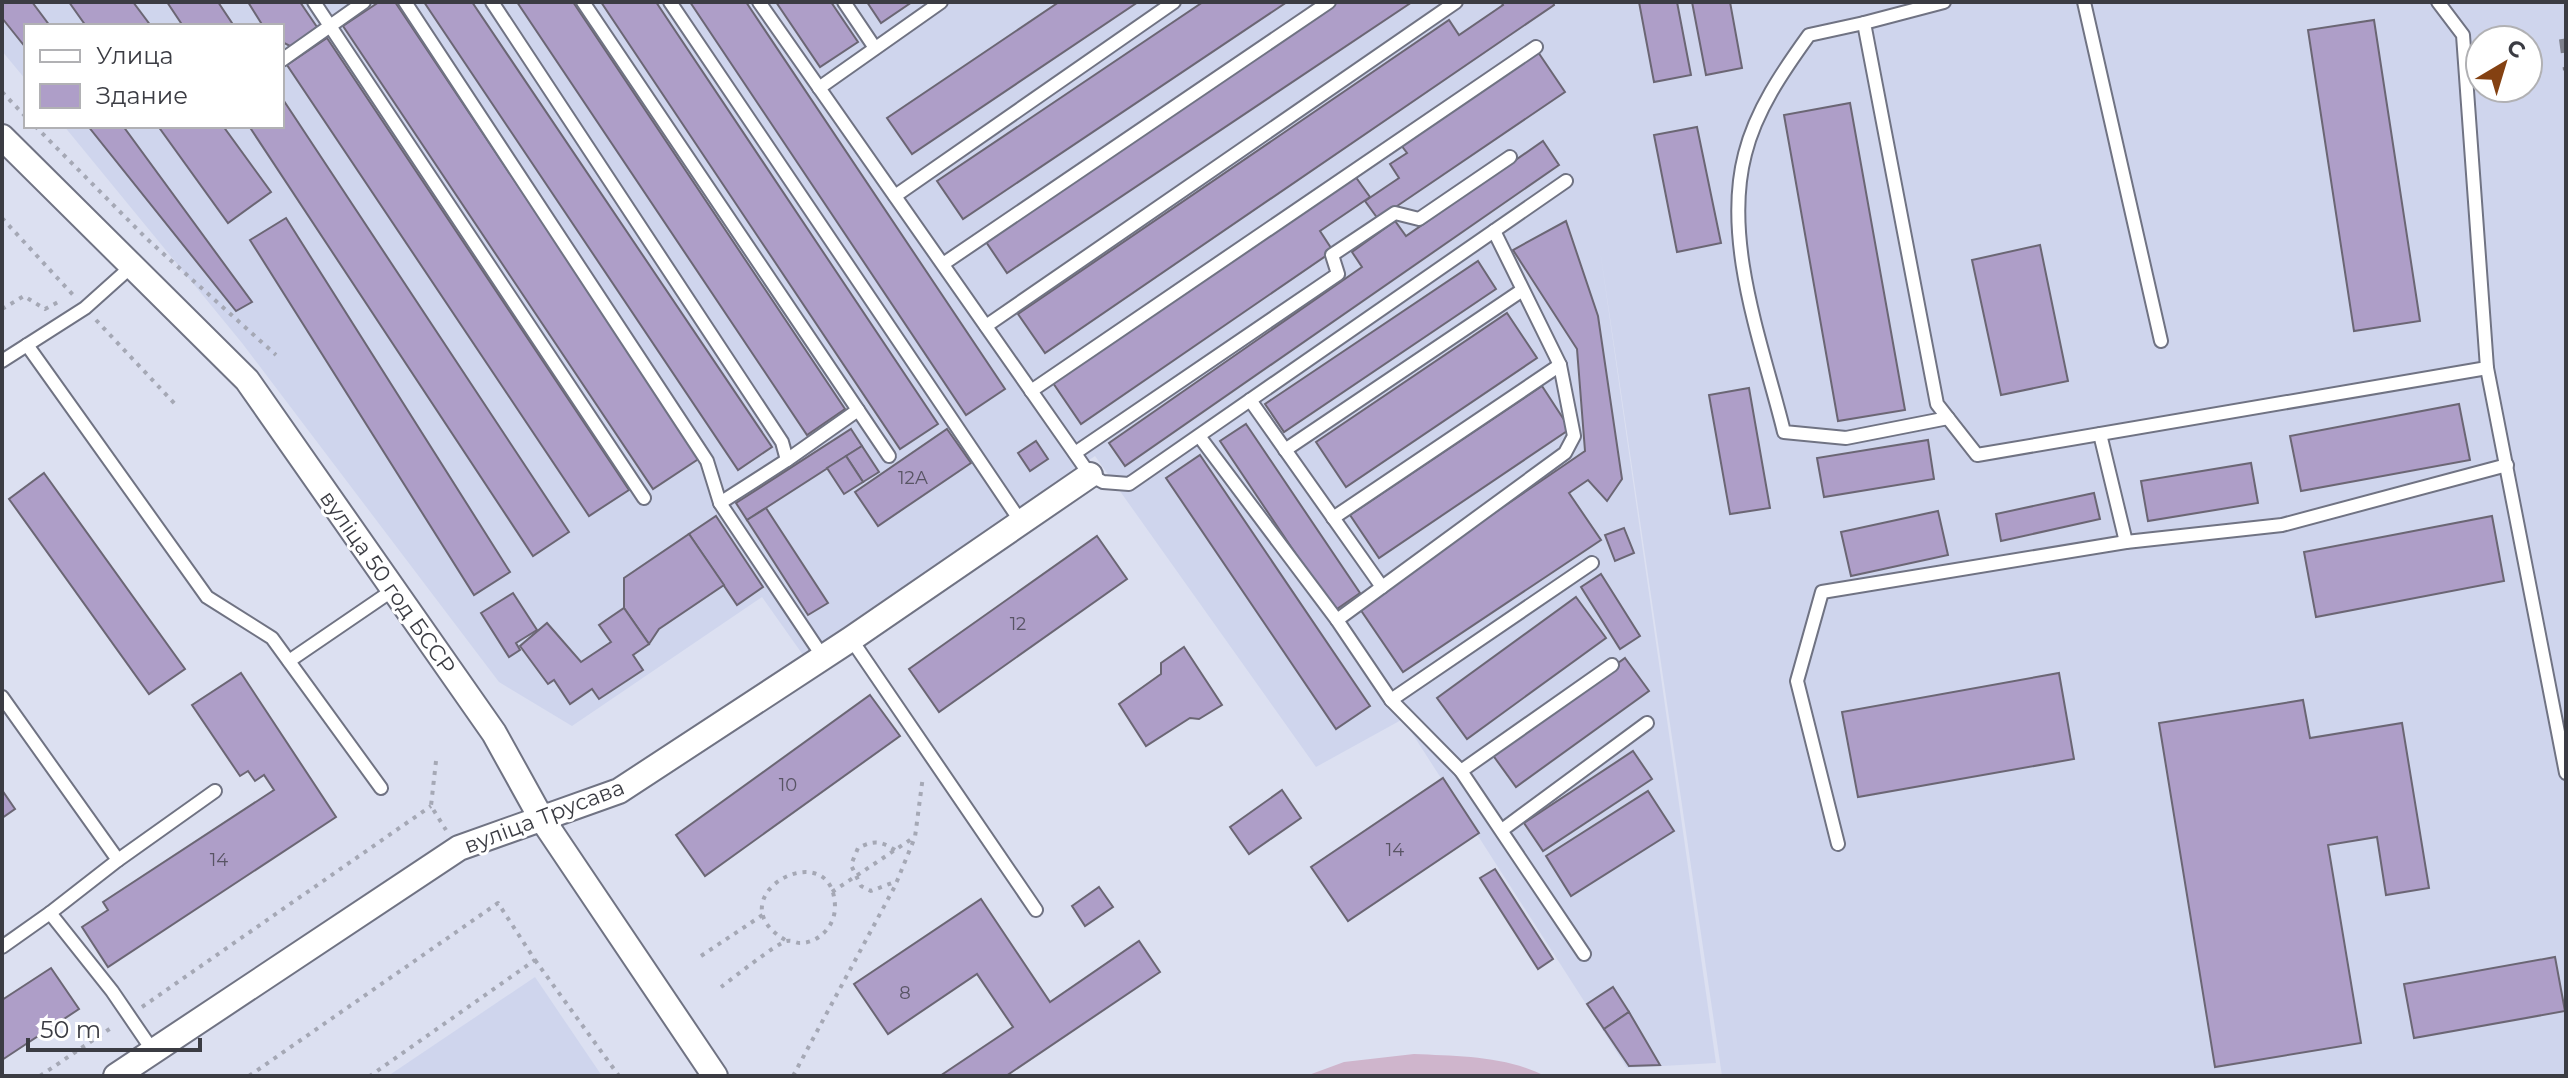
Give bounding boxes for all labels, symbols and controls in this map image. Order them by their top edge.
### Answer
legend [24,24,284,128]
north arrow [2464,24,2544,104]
text: С [2501,33,2531,64]
text: Улица [96,41,174,70]
text: Здание [96,81,188,110]
house number: 12А [898,467,929,489]
street label: вуліца 50 год БССР [314,485,461,679]
house number: 12 [1010,613,1026,635]
street label: вуліца Трусава [460,774,628,859]
house number: 10 [779,774,797,796]
house number: 14 [1386,839,1404,861]
house number: 14 [210,849,228,871]
house number: 8 [899,982,911,1004]
scale bar [28,1002,200,1052]
text: 50 m [40,1015,101,1044]

